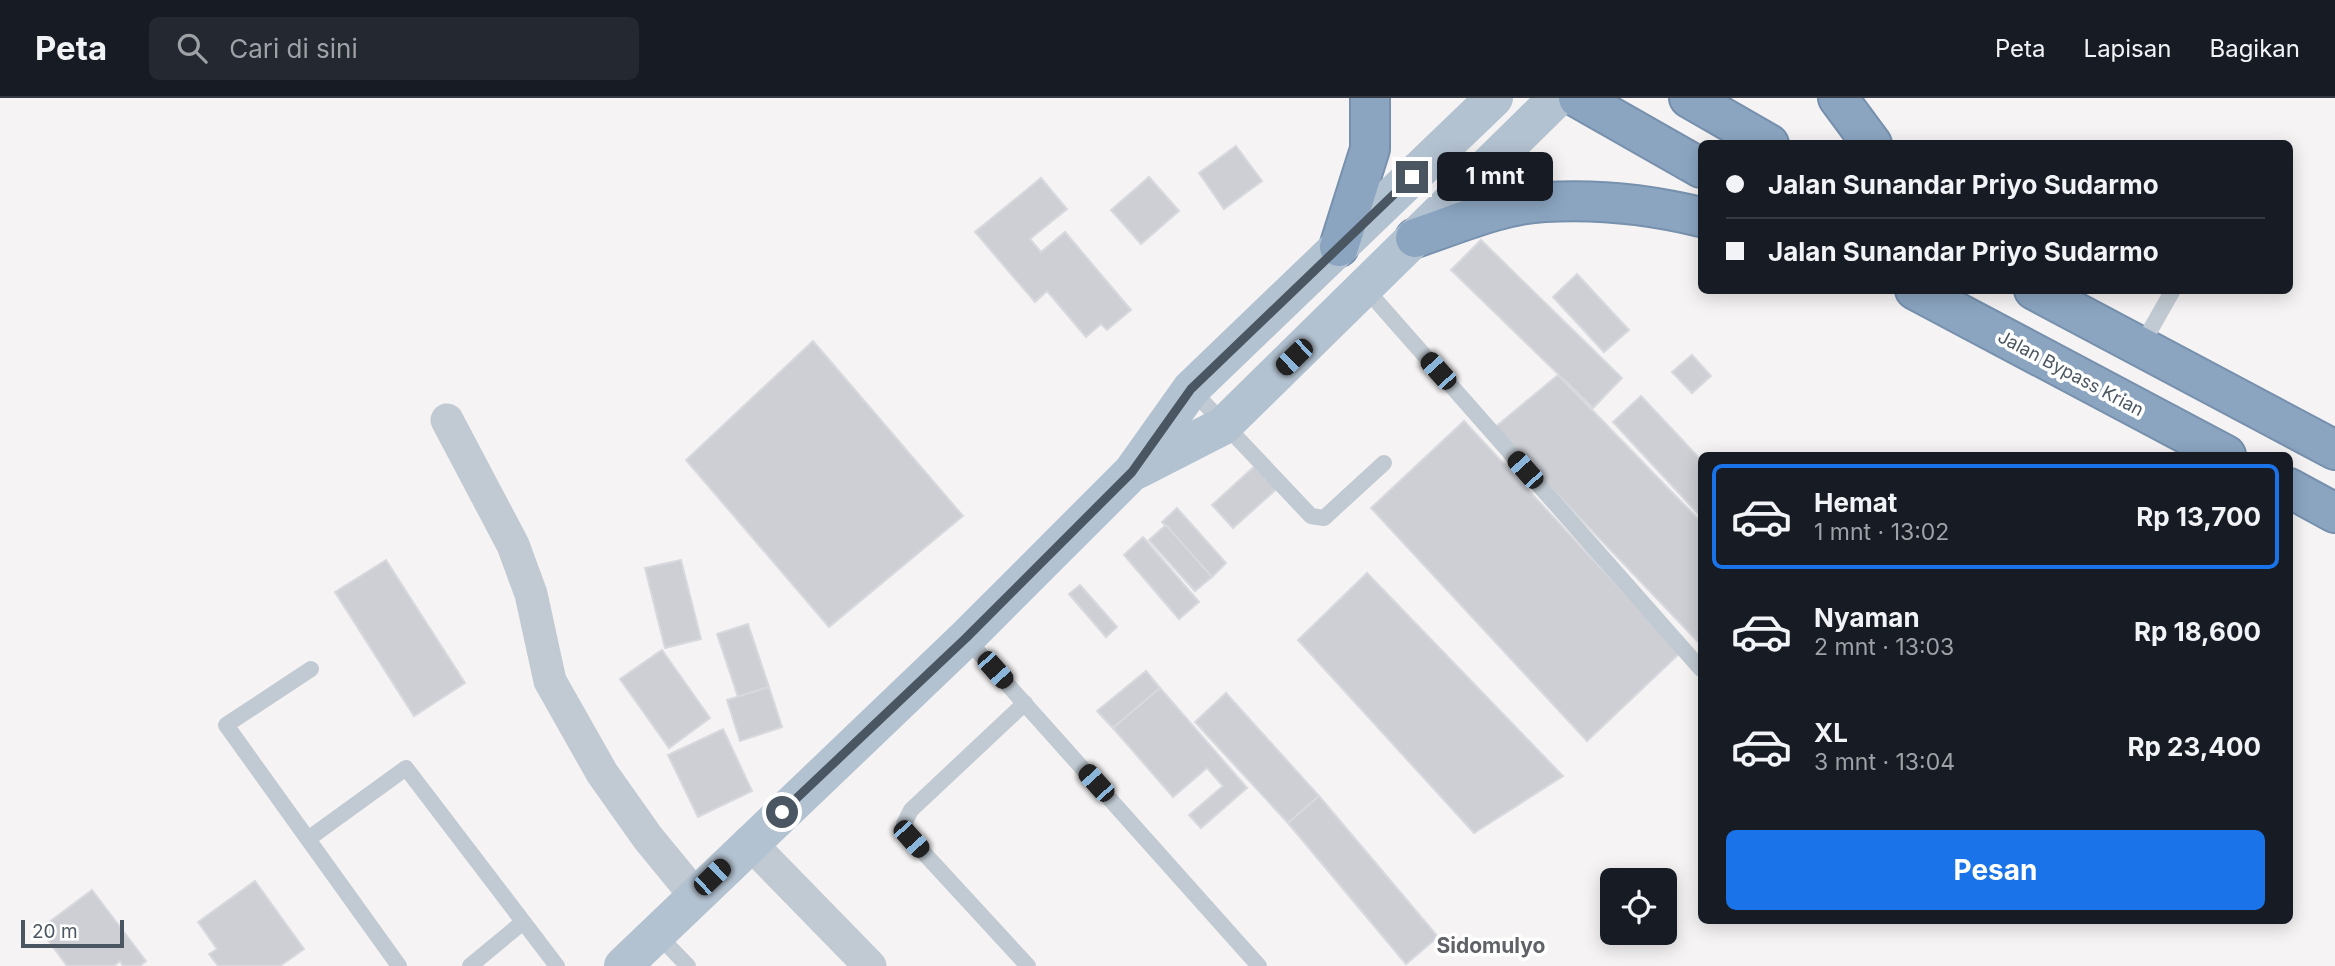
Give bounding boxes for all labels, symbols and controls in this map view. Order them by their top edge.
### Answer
search box [149,17,639,80]
text: Peta [35,28,107,68]
icon: search [173,29,211,67]
text: Cari di sini [229,33,358,64]
text: Peta [1995,34,2046,63]
text: Lapisan [2084,34,2171,63]
text: Bagikan [2209,34,2300,63]
callout: 1 mnt [1436,153,1552,202]
route end [1396,161,1428,193]
text: 1 mnt [1465,162,1525,190]
text: Jalan Sunandar Priyo Sudarmo [1768,169,2159,200]
text: Jalan Sunandar Priyo Sudarmo [1768,236,2159,267]
street label: Jalan Bypass Krian [1995,326,2147,420]
car [1272,335,1317,379]
car [1417,348,1460,394]
car [1504,447,1547,493]
icon: car [1730,485,1793,548]
text: Hemat [1814,487,1897,518]
text: Rp 13,700 [2136,501,2261,532]
text: 1 mnt · 13:02 [1814,518,1949,546]
icon: car [1730,600,1793,663]
text: Nyaman [1814,602,1920,633]
text: Rp 18,600 [2134,616,2261,647]
text: 2 mnt · 13:03 [1814,633,1954,661]
car [974,647,1017,693]
icon: car [1730,715,1793,778]
text: XL [1814,717,1848,748]
text: Rp 23,400 [2127,731,2261,762]
text: 3 mnt · 13:04 [1814,748,1955,776]
car [1075,760,1118,806]
route start [766,796,798,828]
car [890,816,933,862]
button: Pesan [1726,830,2265,910]
car [690,855,735,899]
map controls [1600,868,1677,945]
button: locate [1600,868,1677,945]
scale bar [21,917,124,949]
text: 20 m [32,920,78,943]
district label: Sidomulyo [1437,933,1546,958]

